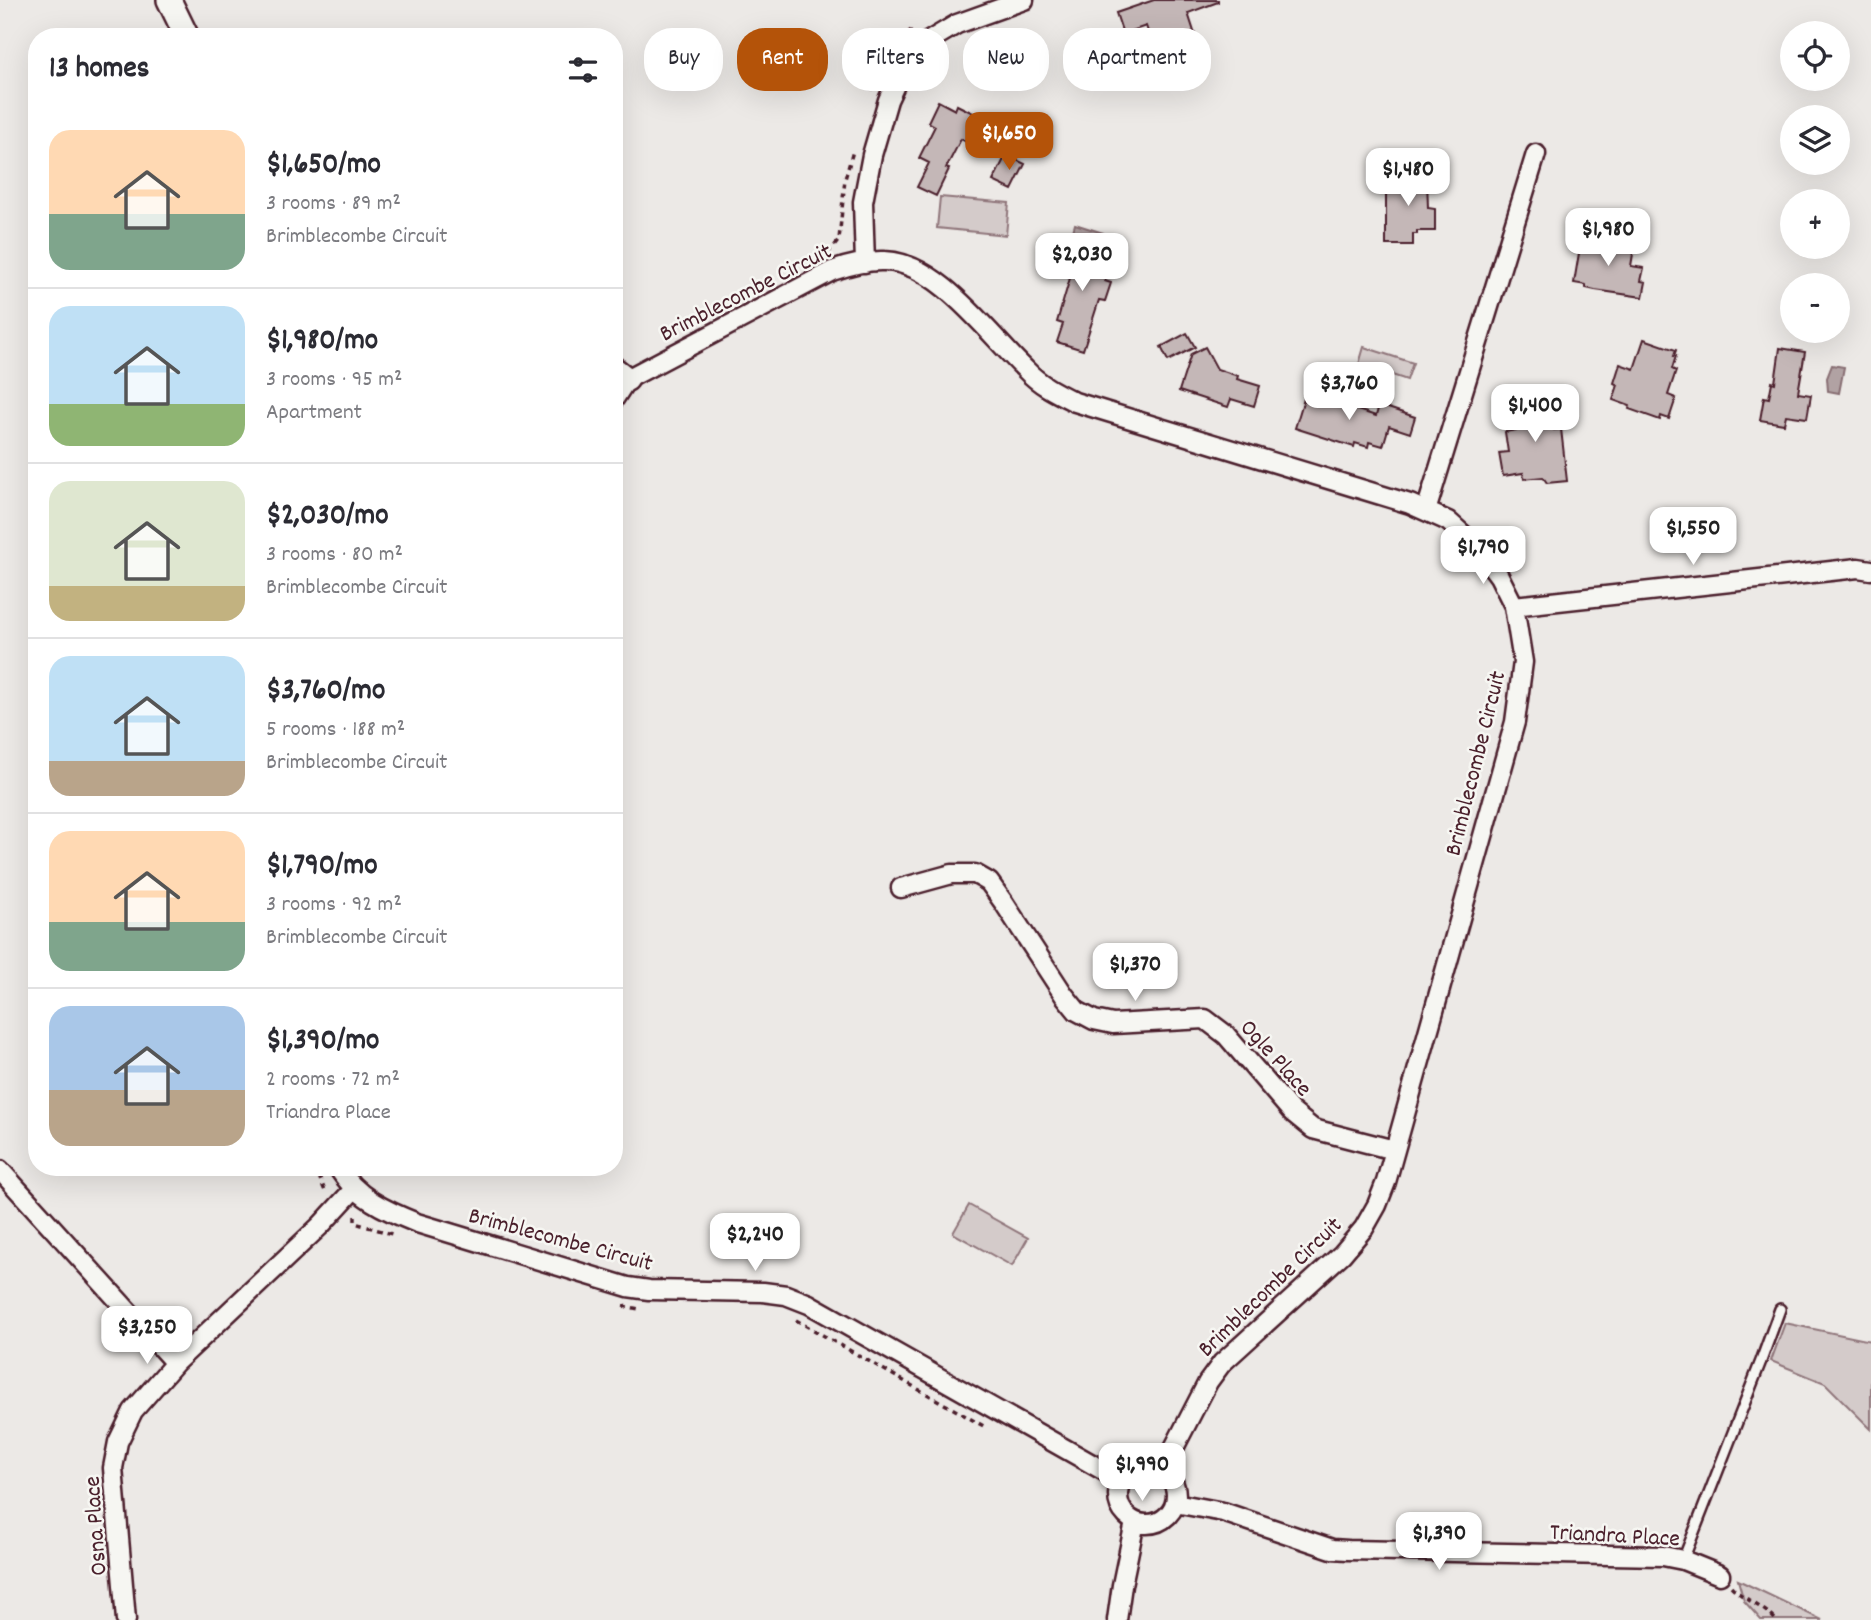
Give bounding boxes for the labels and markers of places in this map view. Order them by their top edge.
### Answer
pin: $1,650 [952,113,1066,172]
pin: $1,480 [1351,148,1465,208]
pin: $1,980 [1551,208,1665,268]
pin: $2,030 [1025,233,1139,293]
pin: $3,760 [1292,362,1406,422]
pin: $1,400 [1478,384,1592,444]
pin: $1,550 [1636,508,1750,567]
pin: $1,790 [1426,526,1540,586]
pin: $1,370 [1078,944,1192,1003]
pin: $2,240 [698,1214,812,1273]
pin: $3,250 [90,1306,204,1366]
pin: $1,990 [1085,1444,1199,1503]
pin: $1,390 [1382,1512,1496,1572]

